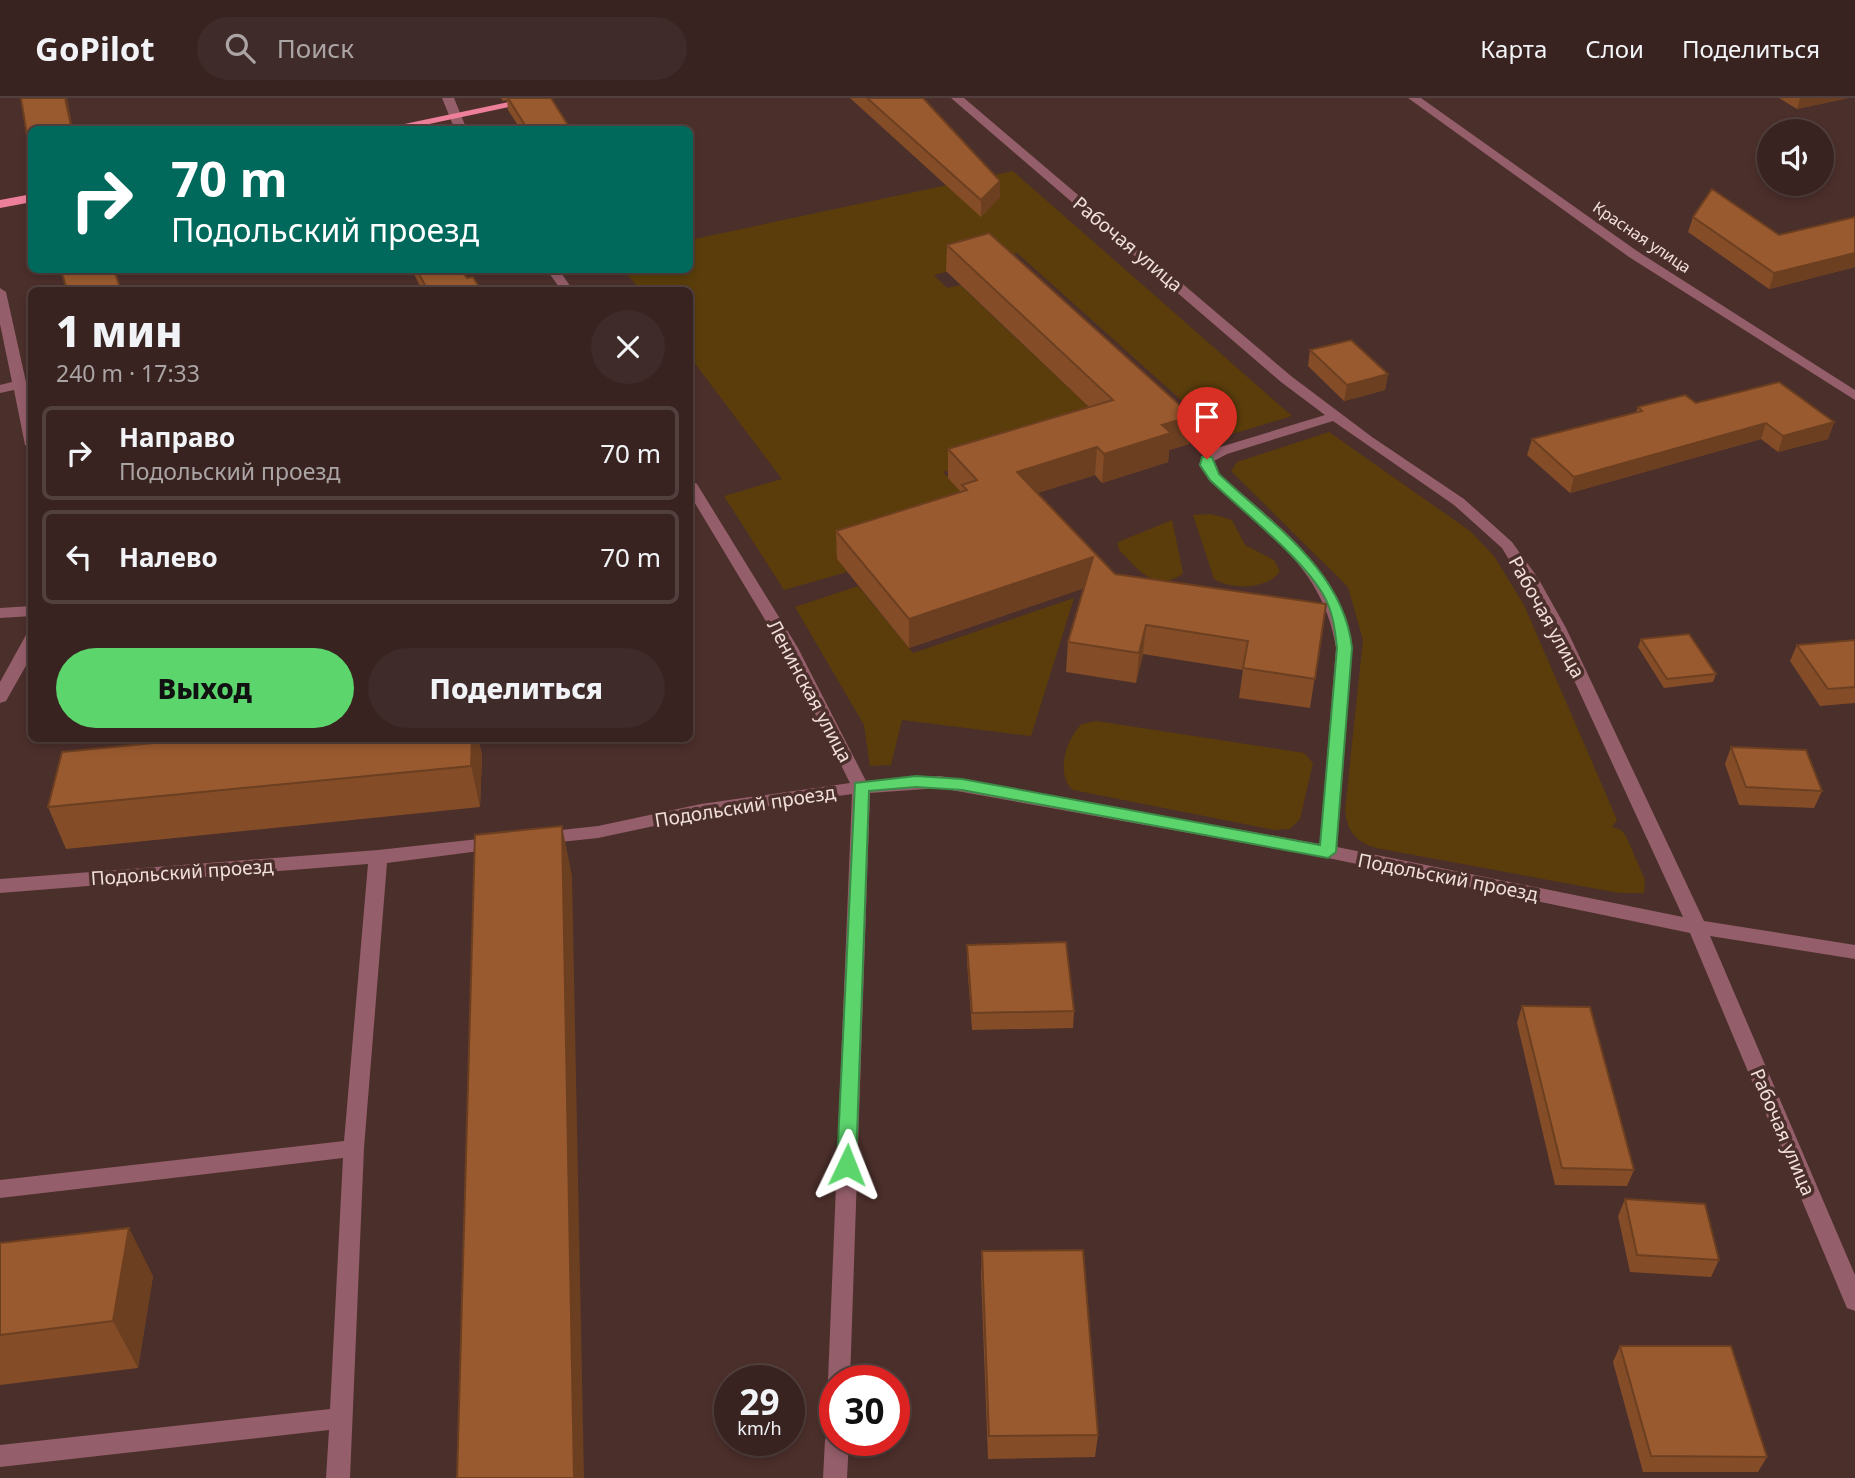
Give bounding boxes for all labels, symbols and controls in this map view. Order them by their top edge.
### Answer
search box [197,17,687,80]
text: GoPilot [35,26,155,71]
icon: search [221,29,259,67]
text: Поиск [277,30,354,66]
text: Карта [1480,32,1547,65]
text: Слои [1585,32,1644,65]
text: Поделиться [1682,32,1820,65]
map controls [1757,119,1834,196]
button: sound [1757,119,1834,196]
text: 70 m [171,145,288,211]
icon: right [56,154,147,245]
street label: Рабочая улица [1068,190,1188,298]
street label: Красная улица [1589,196,1695,278]
text: Подольский проезд [171,208,479,251]
text: 1 мин [56,302,183,359]
button: close [591,310,665,384]
text: 240 m · 17:33 [56,357,200,389]
pin [1177,387,1237,459]
icon: arrive [1188,398,1226,436]
text: Направо [119,419,235,455]
icon: right [60,434,98,472]
text: 70 m [600,435,661,471]
text: Подольский проезд [119,455,341,487]
icon: left [60,538,98,576]
text: Налево [119,539,218,575]
text: 70 m [600,539,661,575]
street label: Рабочая улица [1503,551,1591,683]
street label: Ленинская улица [761,615,859,767]
button: Выход [56,648,354,728]
button: Поделиться [368,648,665,728]
street label: Подольский проезд [653,779,838,833]
street label: Подольский проезд [1356,847,1541,907]
street label: Подольский проезд [90,853,275,891]
street label: Рабочая улица [1745,1065,1821,1199]
position arrow [810,1128,884,1202]
speed limit sign: 30 [819,1365,910,1456]
text: 29 [739,1378,780,1425]
text: km/h [737,1416,782,1440]

